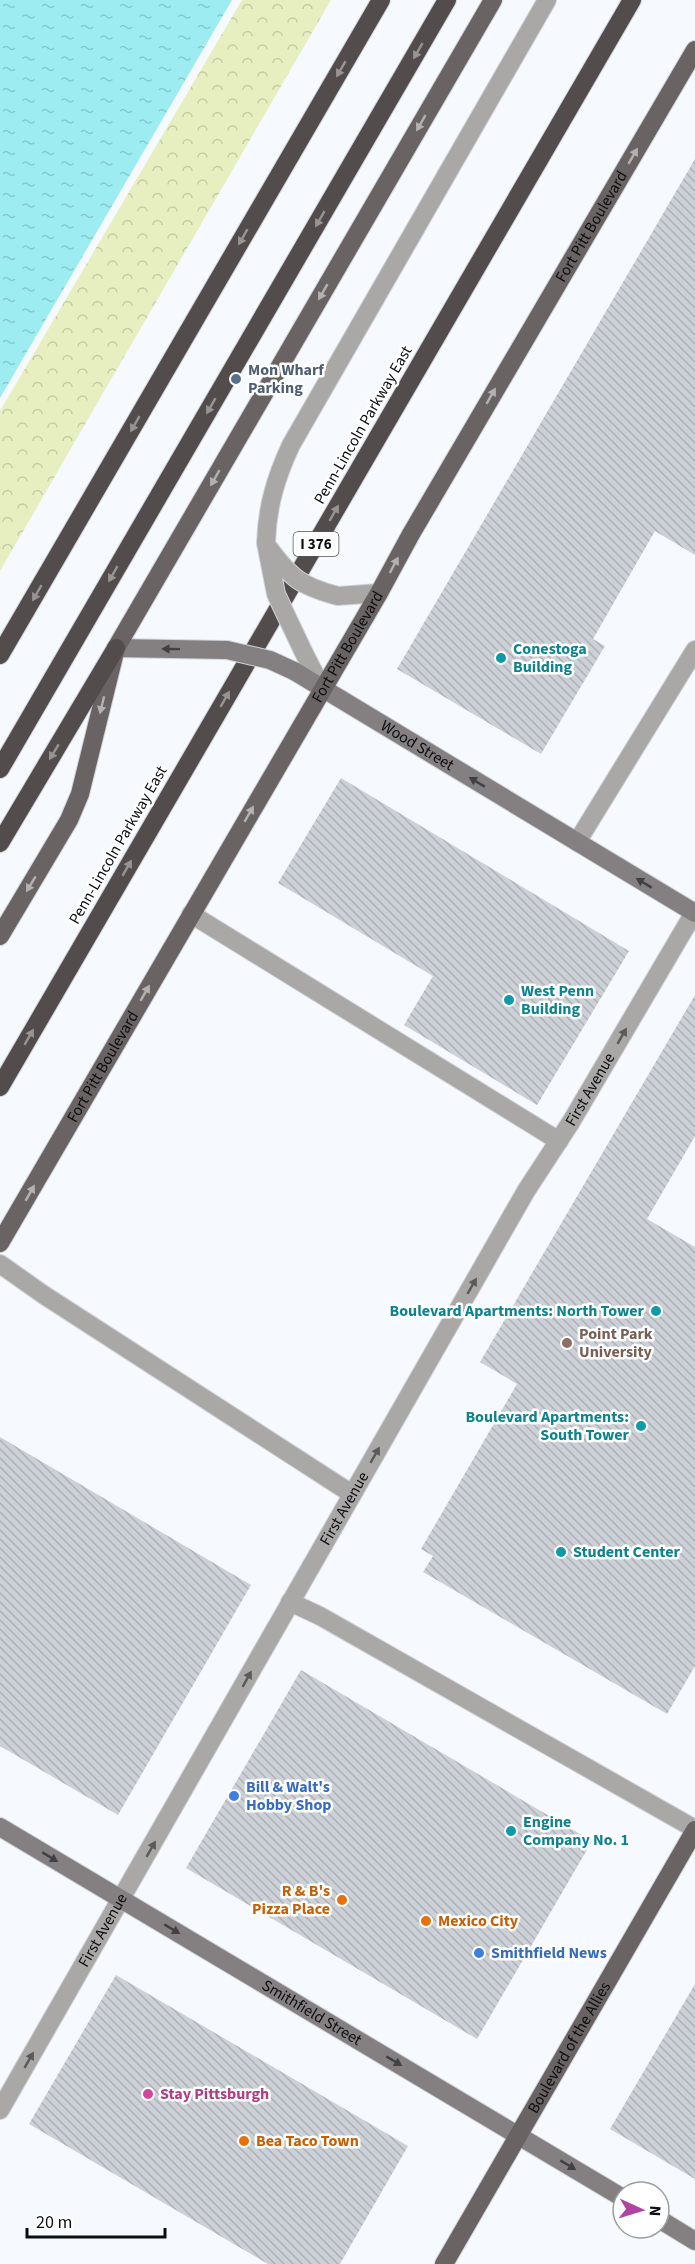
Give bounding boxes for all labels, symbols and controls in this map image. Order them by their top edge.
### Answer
one-way arrow [413,42,423,59]
one-way arrow [336,61,346,78]
one-way arrow [416,115,426,132]
one-way arrow [628,147,638,164]
street label: Fort Pitt Boulevard [550,167,633,286]
one-way arrow [314,211,325,227]
one-way arrow [238,229,248,246]
one-way arrow [318,284,328,301]
street label: Penn-Lincoln Parkway East [309,341,418,508]
place label: Mon Wharf Parking [248,359,324,399]
marker: Mon Wharf Parking [229,372,243,386]
one-way arrow [486,388,497,404]
one-way arrow [206,398,216,415]
one-way arrow [129,416,140,432]
one-way arrow [209,470,220,486]
one-way arrow [329,504,339,521]
road number: I 376 [294,532,338,556]
one-way arrow [389,556,399,573]
one-way arrow [108,566,118,583]
one-way arrow [31,585,42,601]
street label: Fort Pitt Boulevard [306,587,389,707]
place label: Conestoga Building [513,638,587,678]
one-way arrow [162,644,181,654]
marker: Conestoga Building [494,651,508,665]
one-way arrow [220,691,230,708]
one-way arrow [96,695,106,714]
street label: Wood Street [376,715,459,776]
one-way arrow [49,744,59,761]
street label: Penn-Lincoln Parkway East [64,761,173,928]
one-way arrow [469,776,485,787]
one-way arrow [244,805,254,822]
one-way arrow [122,860,133,876]
one-way arrow [26,876,36,893]
one-way arrow [636,877,652,888]
place label: West Penn Building [521,980,594,1020]
one-way arrow [140,985,151,1001]
marker: West Penn Building [502,993,516,1007]
street label: Fort Pitt Boulevard [62,1007,144,1127]
one-way arrow [616,1027,626,1044]
one-way arrow [24,1029,35,1045]
street label: First Avenue [560,1049,620,1130]
one-way arrow [24,1185,35,1201]
one-way arrow [466,1278,477,1294]
place label: Boulevard Apartments: North Tower [390,1300,645,1322]
marker: Boulevard Apartments: North Tower [649,1304,663,1318]
place label: Point Park University [579,1323,653,1363]
marker: Point Park University [560,1336,574,1350]
place label: Boulevard Apartments: South Tower [465,1406,630,1446]
marker: Boulevard Apartments: South Tower [634,1419,648,1433]
one-way arrow [369,1447,380,1463]
street label: First Avenue [314,1468,374,1549]
place label: Student Center [573,1541,680,1563]
marker: Student Center [554,1545,568,1559]
one-way arrow [242,1670,252,1687]
place label: Bill & Walt's Hobby Shop [246,1776,331,1816]
marker: Bill & Walt's Hobby Shop [227,1789,241,1803]
place label: Engine Company No. 1 [523,1811,629,1851]
marker: Engine Company No. 1 [504,1824,518,1838]
one-way arrow [146,1840,156,1857]
one-way arrow [42,1852,59,1862]
place label: R & B's Pizza Place [252,1880,330,1920]
street label: First Avenue [73,1889,133,1971]
marker: R & B's Pizza Place [335,1893,349,1907]
place label: Mexico City [438,1910,519,1932]
marker: Mexico City [419,1914,433,1928]
one-way arrow [164,1923,180,1934]
place label: Smithfield News [491,1942,607,1964]
marker: Smithfield News [472,1946,486,1960]
street label: Smithfield Street [258,1974,366,2051]
street label: Boulevard of the Allies [522,1977,616,2118]
one-way arrow [24,2051,34,2068]
one-way arrow [386,2056,403,2066]
place label: Stay Pittsburgh [160,2083,269,2105]
marker: Stay Pittsburgh [141,2087,155,2101]
place label: Bea Taco Town [256,2130,359,2152]
marker: Bea Taco Town [237,2134,251,2148]
one-way arrow [560,2159,576,2170]
north arrow [611,2180,671,2240]
scale bar [27,2201,165,2239]
text: N [644,2205,666,2217]
text: 20 m [36,2210,72,2235]

